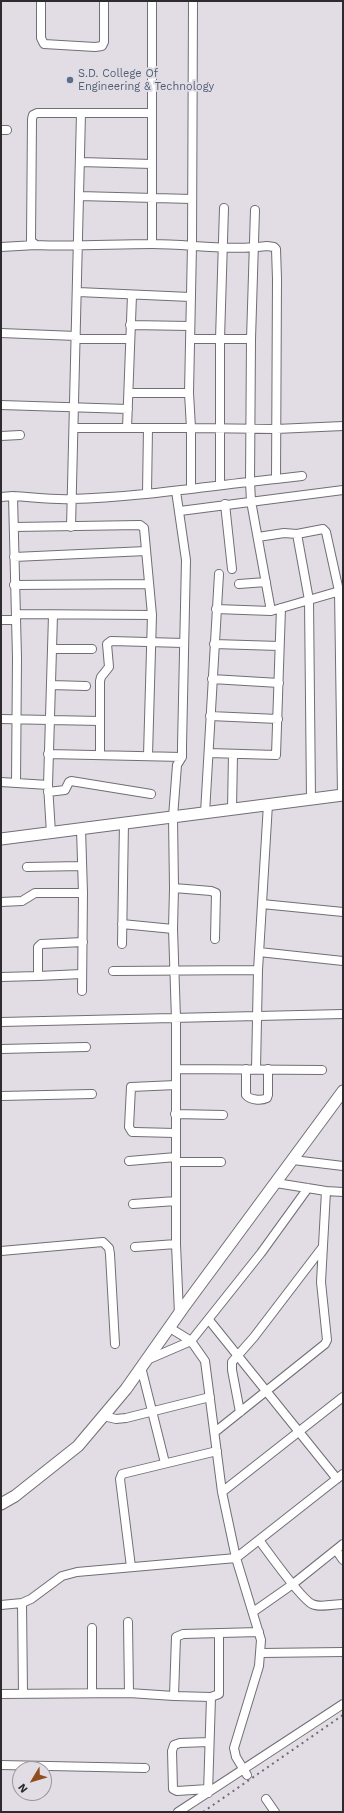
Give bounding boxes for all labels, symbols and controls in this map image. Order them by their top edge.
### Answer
place label: S.D. College Of Engineering & Technology [78,67,214,93]
marker: S.D. College Of Engineering & Technology [65,75,75,85]
north arrow [12,1761,52,1801]
text: N [15,1781,31,1795]

